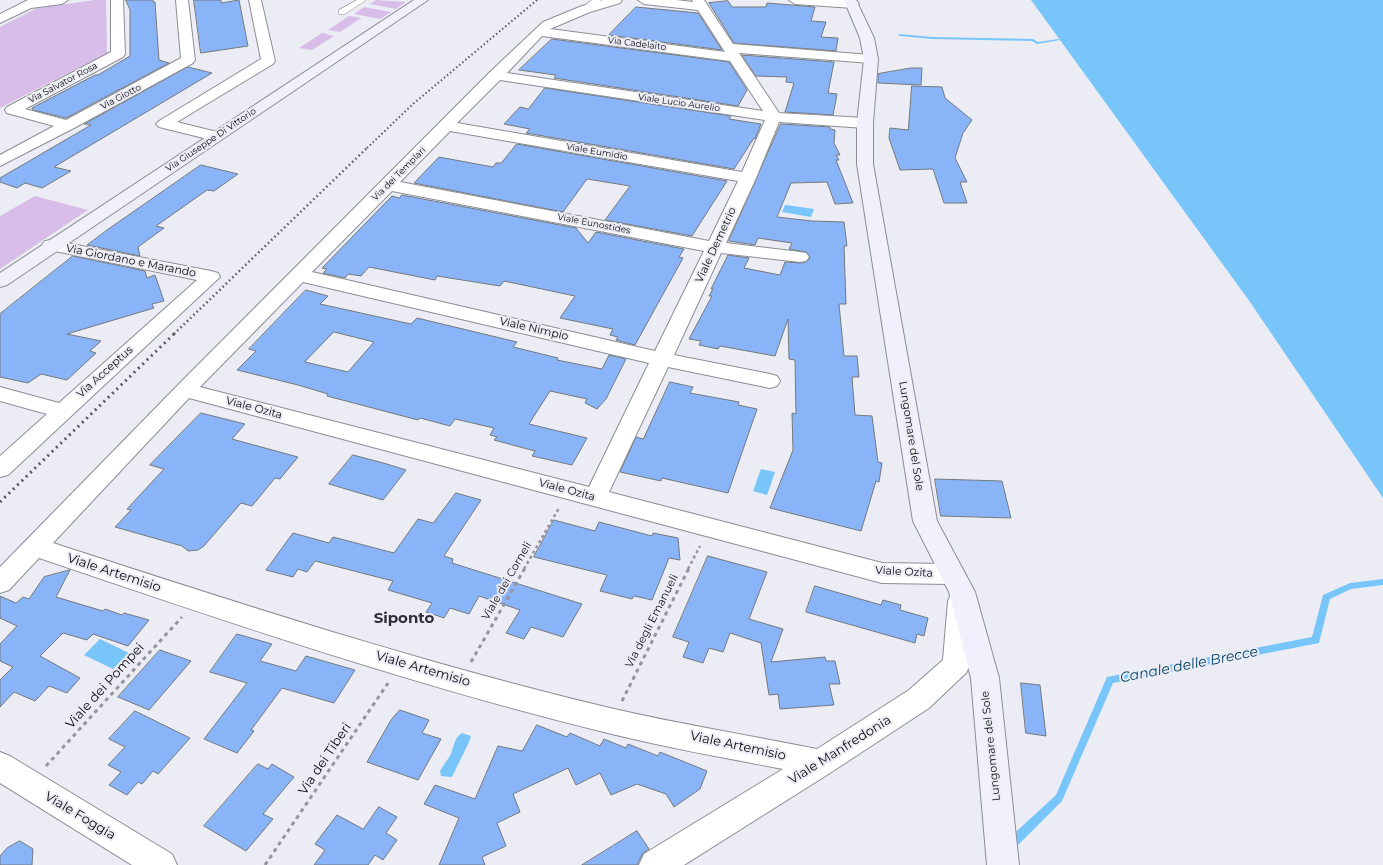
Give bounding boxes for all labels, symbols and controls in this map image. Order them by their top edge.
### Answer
street label: Via Cadelaito [607,35,667,53]
street label: Via Salvator Rosa [27,60,99,106]
street label: Via Giotto [99,82,143,112]
street label: Viale Lucio Aurelio [637,92,721,114]
street label: Via Giuseppe Di Vittorio [164,106,258,174]
street label: Viale Eumidio [565,141,629,163]
street label: Via dei Templari [370,145,428,203]
street label: Viale Demetrio [693,205,739,285]
street label: Viale Eunostides [557,212,631,236]
street label: Via Giordano e Marando [65,242,197,280]
street label: Viale Nimpio [498,315,570,343]
street label: Via Acceptus [74,343,136,401]
street label: Lungomare del Sole [896,380,926,492]
street label: Viale Ozita [224,394,284,422]
street label: Viale Ozita [537,476,597,504]
street label: Viale dei Corneli [479,540,535,622]
street label: Viale Artemisio [65,550,163,596]
street label: Viale Ozita [875,564,933,580]
street label: Via degli Emanueli [623,572,681,670]
district label: Siponto [374,610,434,628]
street label: Viale dei Pompei [63,640,147,732]
water label: Canale delle Brecce [1119,643,1259,687]
street label: Viale Artemisio [374,648,472,690]
street label: Lungomare del Sole [979,690,1003,802]
street label: Viale Manfredonia [786,712,894,788]
street label: Via dei Tiberi [295,720,355,798]
street label: Viale Artemisio [689,728,787,764]
street label: Viale Foggia [42,789,118,843]

